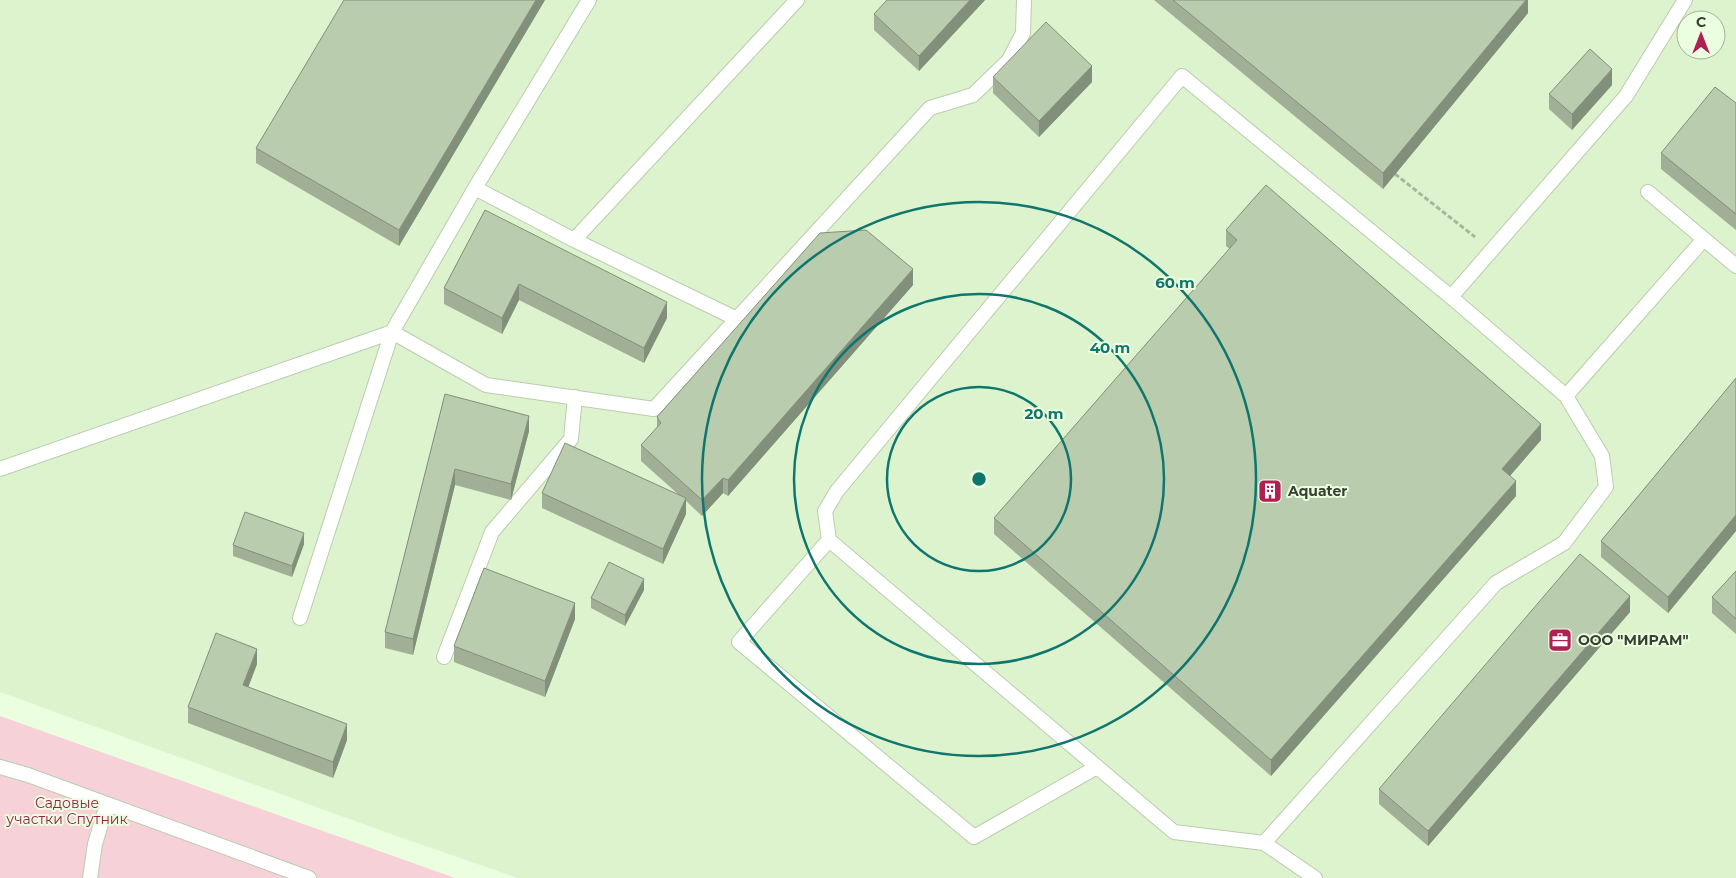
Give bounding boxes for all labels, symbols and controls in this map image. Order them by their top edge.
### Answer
north arrow [1676,10,1726,60]
text: С [1696,13,1706,31]
text: 60 m [1155,273,1195,292]
text: 40 m [1090,338,1130,357]
text: 20 m [1024,404,1064,423]
centre of rings [970,470,988,488]
building icon: Aquater [1257,478,1283,504]
place label: Aquater [1287,482,1347,500]
office icon: ООО "МИРАМ" [1547,627,1573,653]
place label: ООО "МИРАМ" [1578,631,1689,649]
park label: Садовые участки Спутник [5,794,128,828]

